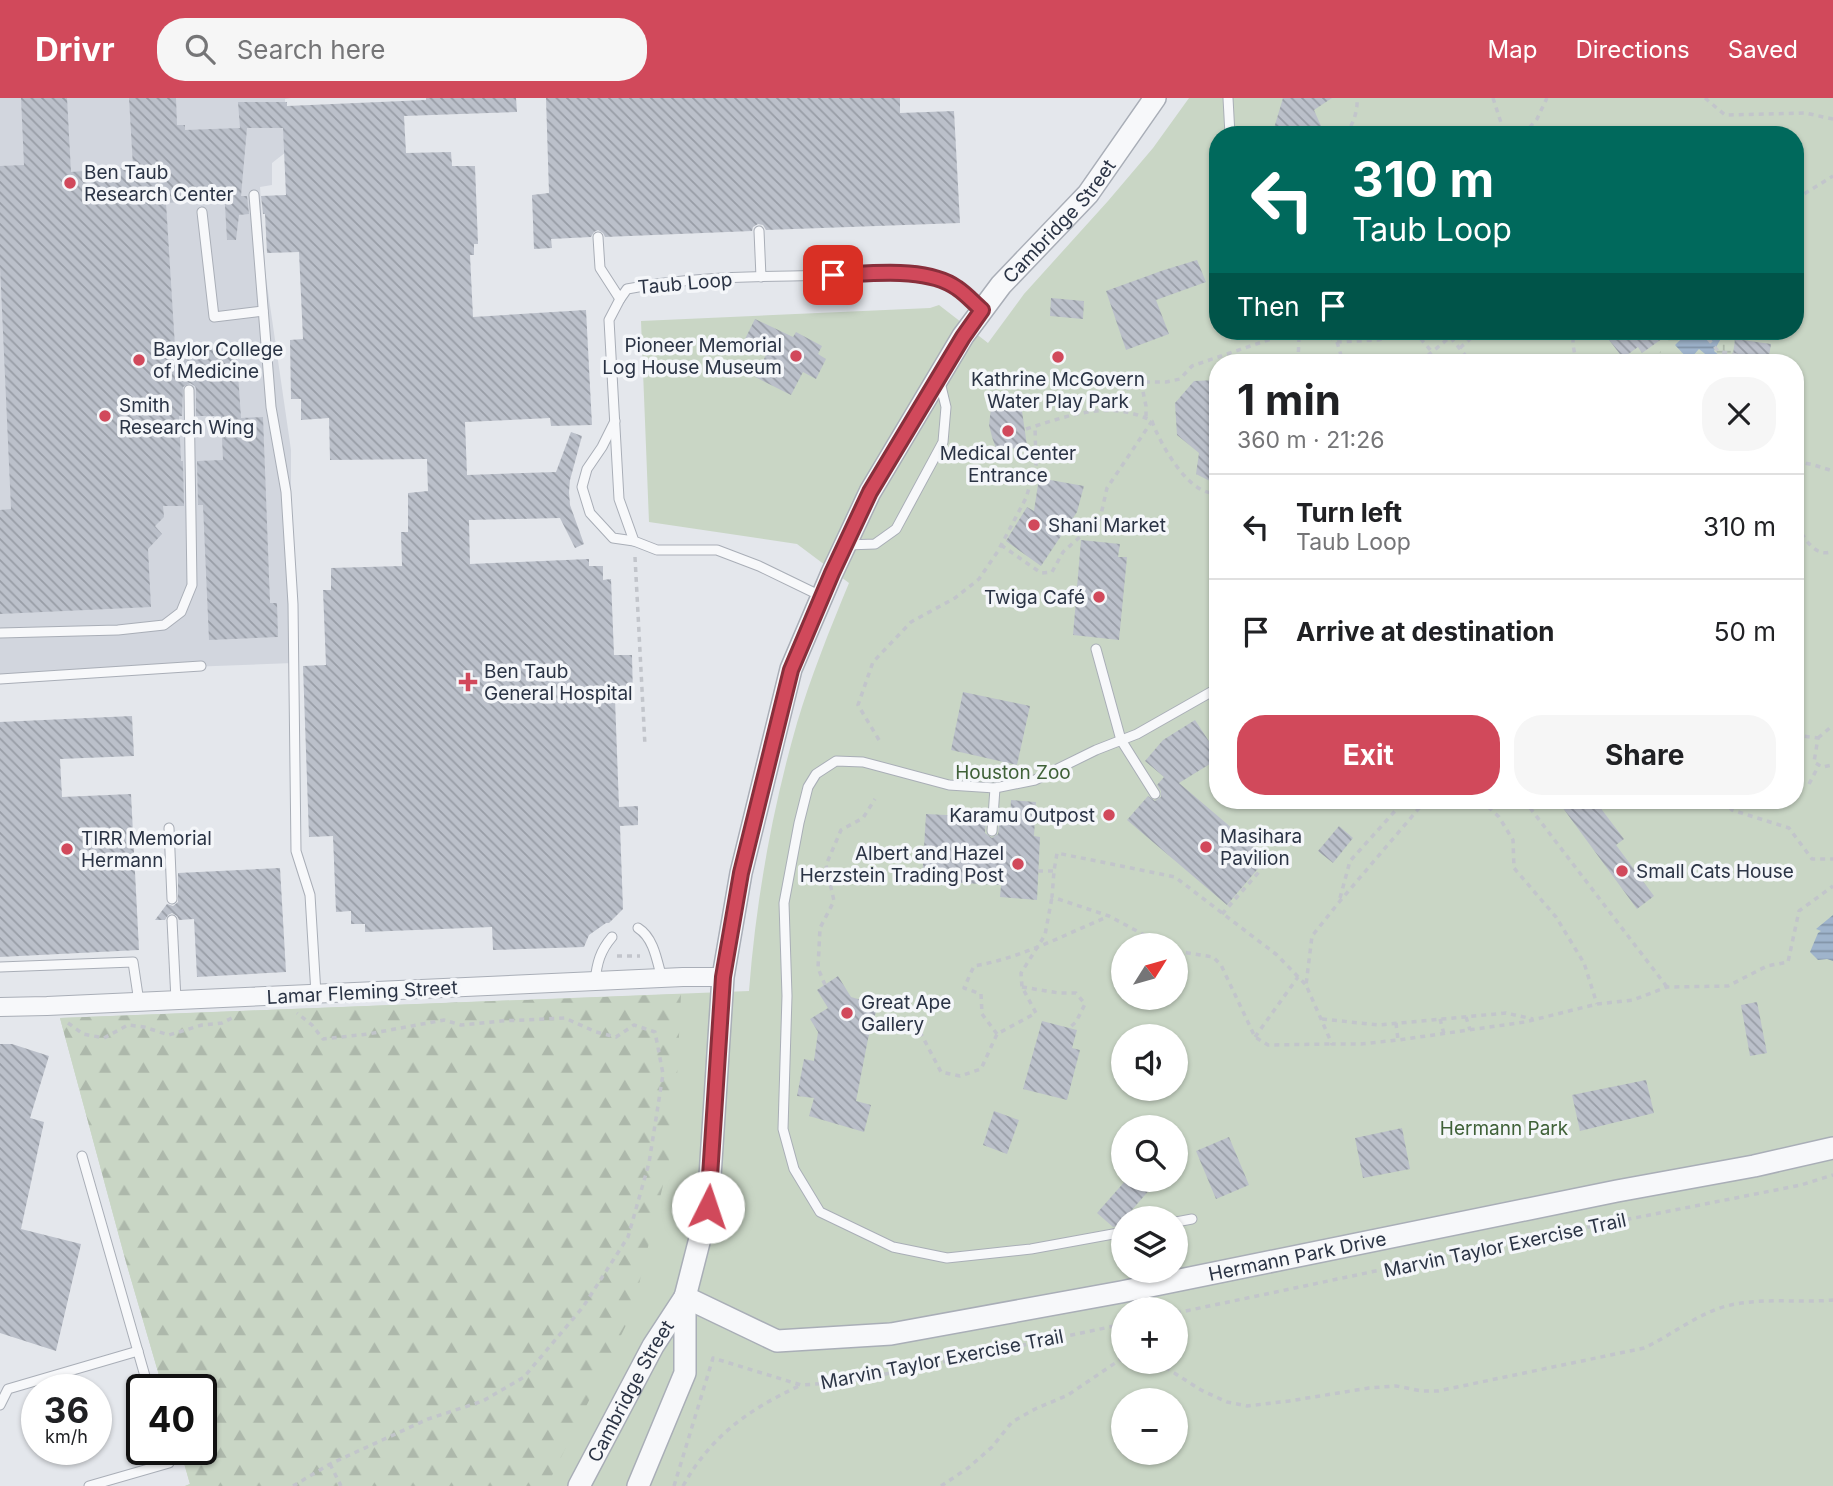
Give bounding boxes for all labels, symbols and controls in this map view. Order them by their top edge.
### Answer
search box [157,18,647,81]
text: Drivr [35,29,115,69]
icon: search [181,30,219,68]
text: Search here [237,34,385,65]
text: Map [1488,35,1537,64]
text: Directions [1575,35,1690,64]
text: Saved [1728,35,1798,64]
text: 310 m [1352,150,1494,209]
icon: left [1237,154,1328,245]
street label: Cambridge Street [998,155,1121,288]
place label: Ben Taub Research Center [84,161,234,206]
marker: Ben Taub Research Center [62,175,78,191]
text: Taub Loop [1352,210,1512,249]
pin [803,245,863,305]
icon: arrive [814,256,852,294]
street label: Taub Loop [637,268,733,299]
icon: arrive [1314,287,1352,325]
text: Then [1237,291,1300,322]
place label: Pioneer Memorial Log House Museum [602,334,782,379]
place label: Baylor College of Medicine [153,338,283,383]
marker: Pioneer Memorial Log House Museum [788,348,804,364]
marker: Kathrine McGovern Water Play Park [1050,349,1066,365]
marker: Baylor College of Medicine [131,352,147,368]
place label: Kathrine McGovern Water Play Park [971,368,1145,413]
text: 1 min [1237,374,1341,425]
button: close [1702,377,1776,451]
place label: Smith Research Wing [119,394,254,439]
marker: Smith Research Wing [97,408,113,424]
marker: Medical Center Entrance [1000,423,1016,439]
text: 360 m · 21:26 [1237,426,1384,454]
place label: Medical Center Entrance [940,442,1076,487]
text: Turn left [1296,497,1402,528]
icon: left [1237,508,1275,546]
text: 310 m [1703,511,1776,542]
place label: Shani Market [1048,514,1166,537]
marker: Shani Market [1026,517,1042,533]
text: Taub Loop [1296,528,1411,556]
place label: Twiga Café [984,586,1085,609]
marker: Twiga Café [1091,589,1107,605]
icon: arrive [1237,613,1275,651]
text: Arrive at destination [1296,616,1555,647]
text: 50 m [1714,616,1776,647]
place label: Ben Taub General Hospital [484,660,633,705]
marker: Ben Taub General Hospital [458,672,478,692]
button: Exit [1237,715,1500,795]
button: Share [1514,715,1776,795]
park label: Houston Zoo [955,761,1071,784]
place label: Karamu Outpost [949,804,1095,827]
marker: Karamu Outpost [1101,807,1117,823]
place label: Masihara Pavilion [1220,825,1302,870]
place label: TIRR Memorial Hermann [81,827,212,872]
marker: Masihara Pavilion [1198,839,1214,855]
marker: TIRR Memorial Hermann [59,841,75,857]
place label: Albert and Hazel Herzstein Trading Post [800,842,1004,887]
marker: Albert and Hazel Herzstein Trading Post [1010,856,1026,872]
place label: Small Cats House [1636,860,1794,883]
marker: Small Cats House [1614,863,1630,879]
north arrow [1111,933,1188,1010]
map controls [1111,933,1188,1465]
street label: Lamar Fleming Street [266,976,458,1009]
place label: Great Ape Gallery [861,991,951,1036]
marker: Great Ape Gallery [839,1005,855,1021]
button: sound [1111,1024,1188,1101]
button: search [1111,1115,1188,1192]
park label: Hermann Park [1440,1117,1569,1140]
position arrow [671,1170,745,1244]
button: layers [1111,1206,1188,1283]
street label: Marvin Taylor Exercise Trail [1382,1209,1628,1282]
street label: Hermann Park Drive [1206,1227,1388,1286]
button: + [1111,1297,1188,1374]
street label: Cambridge Street [583,1316,679,1466]
street label: Marvin Taylor Exercise Trail [819,1325,1066,1394]
speed limit sign: 40 [126,1374,217,1465]
button: − [1111,1388,1188,1465]
text: 36 [44,1389,89,1431]
text: km/h [45,1426,88,1447]

